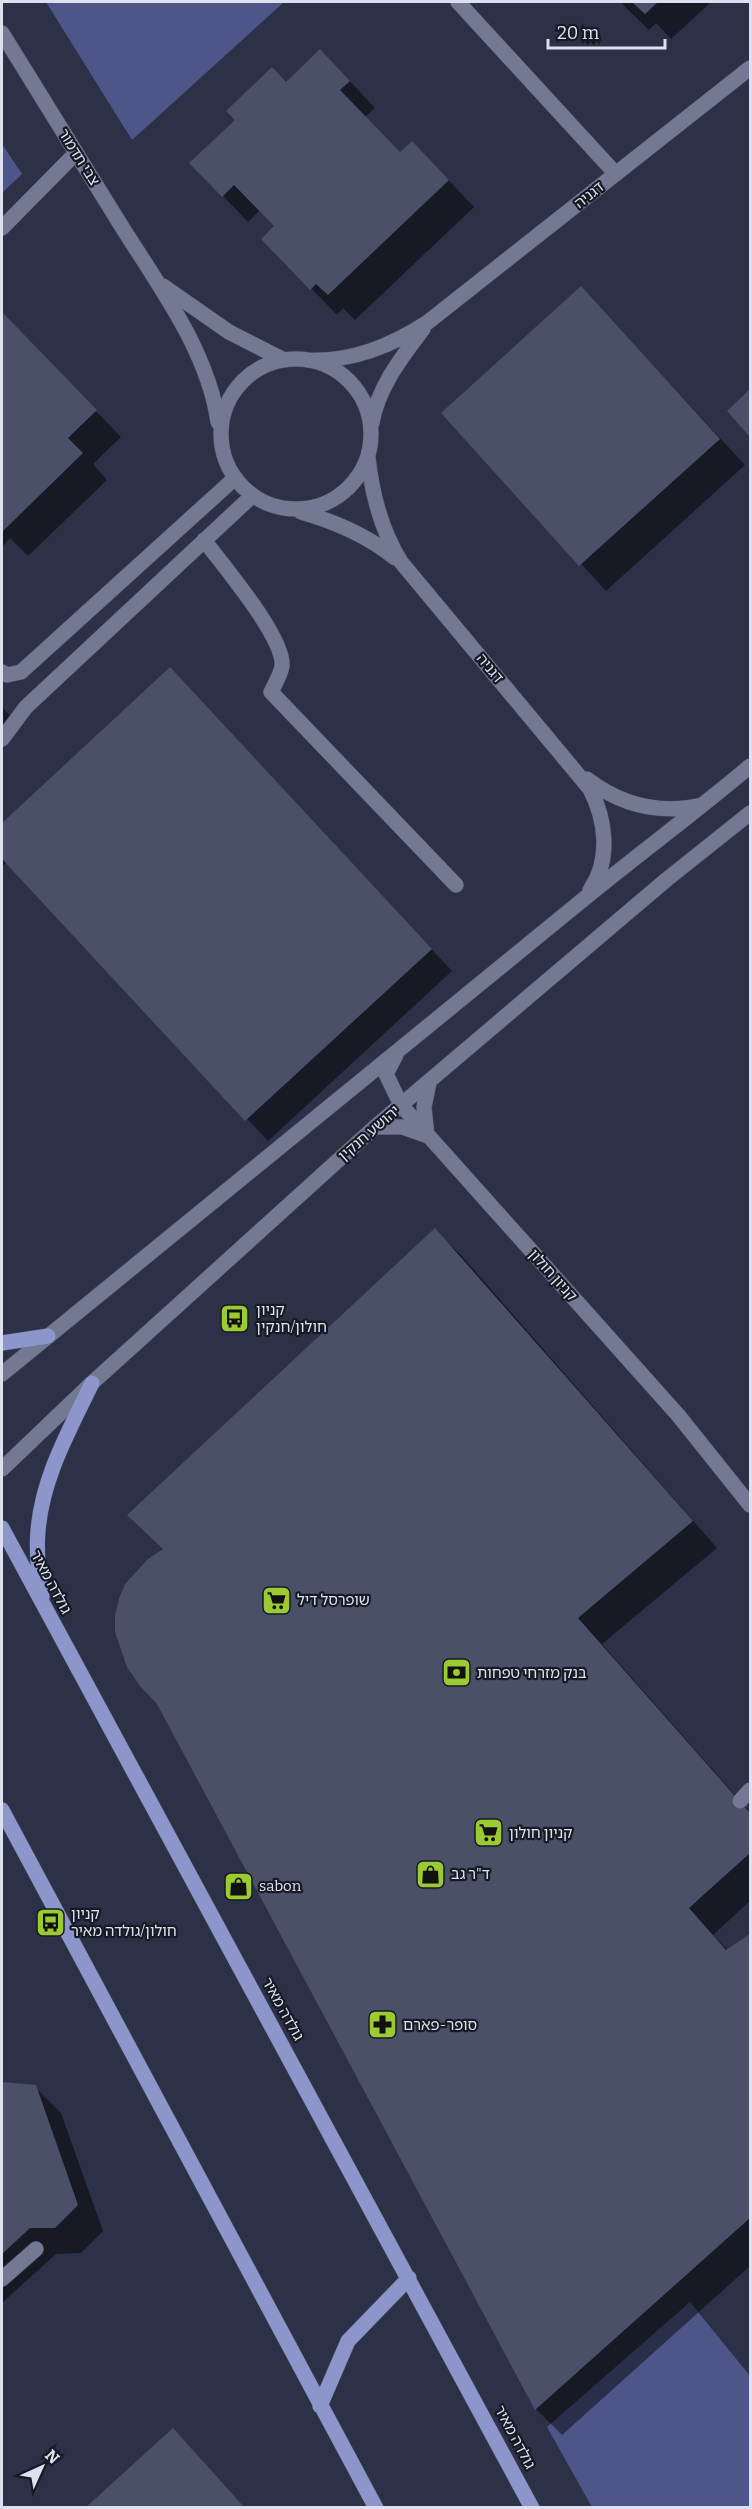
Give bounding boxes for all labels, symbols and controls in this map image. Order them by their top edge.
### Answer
scale bar [548,12,665,50]
text: 20 m [557,22,599,44]
street label: צבי תדמור [55,125,103,189]
street label: דגניה [571,178,607,212]
street label: דגניה [473,650,507,686]
street label: יהושע חנקין [335,1102,403,1164]
street label: קניון חולון [525,1245,581,1305]
place label: קניון חולון/חנקין [256,1301,327,1336]
bus stop icon: קניון חולון/חנקין [219,1303,251,1335]
street label: גולדה מאיר [27,1547,75,1617]
supermarket icon: שופרסל דיל [260,1584,292,1616]
place label: שופרסל דיל [297,1591,370,1609]
bank icon: בנק מזרחי טפחות [440,1657,472,1689]
place label: בנק מזרחי טפחות [477,1664,587,1682]
supermarket icon: קניון חולון [472,1817,504,1849]
place label: קניון חולון [509,1824,572,1842]
shop icon: ד"ר גב [414,1858,446,1890]
place label: ד"ר גב [451,1865,490,1883]
shop icon: sabon [222,1870,254,1902]
place label: sabon [259,1877,302,1895]
place label: קניון חולון/גולדה מאיר [71,1905,177,1940]
bus stop icon: קניון חולון/גולדה מאיר [34,1907,66,1939]
street label: גולדה מאיר [258,1974,308,2044]
pharmacy icon: סופר-פארם [366,2009,398,2041]
place label: סופר-פארם [403,2016,477,2034]
street label: גולדה מאיר [491,2402,539,2472]
north arrow [12,2437,72,2497]
text: N [41,2446,63,2468]

